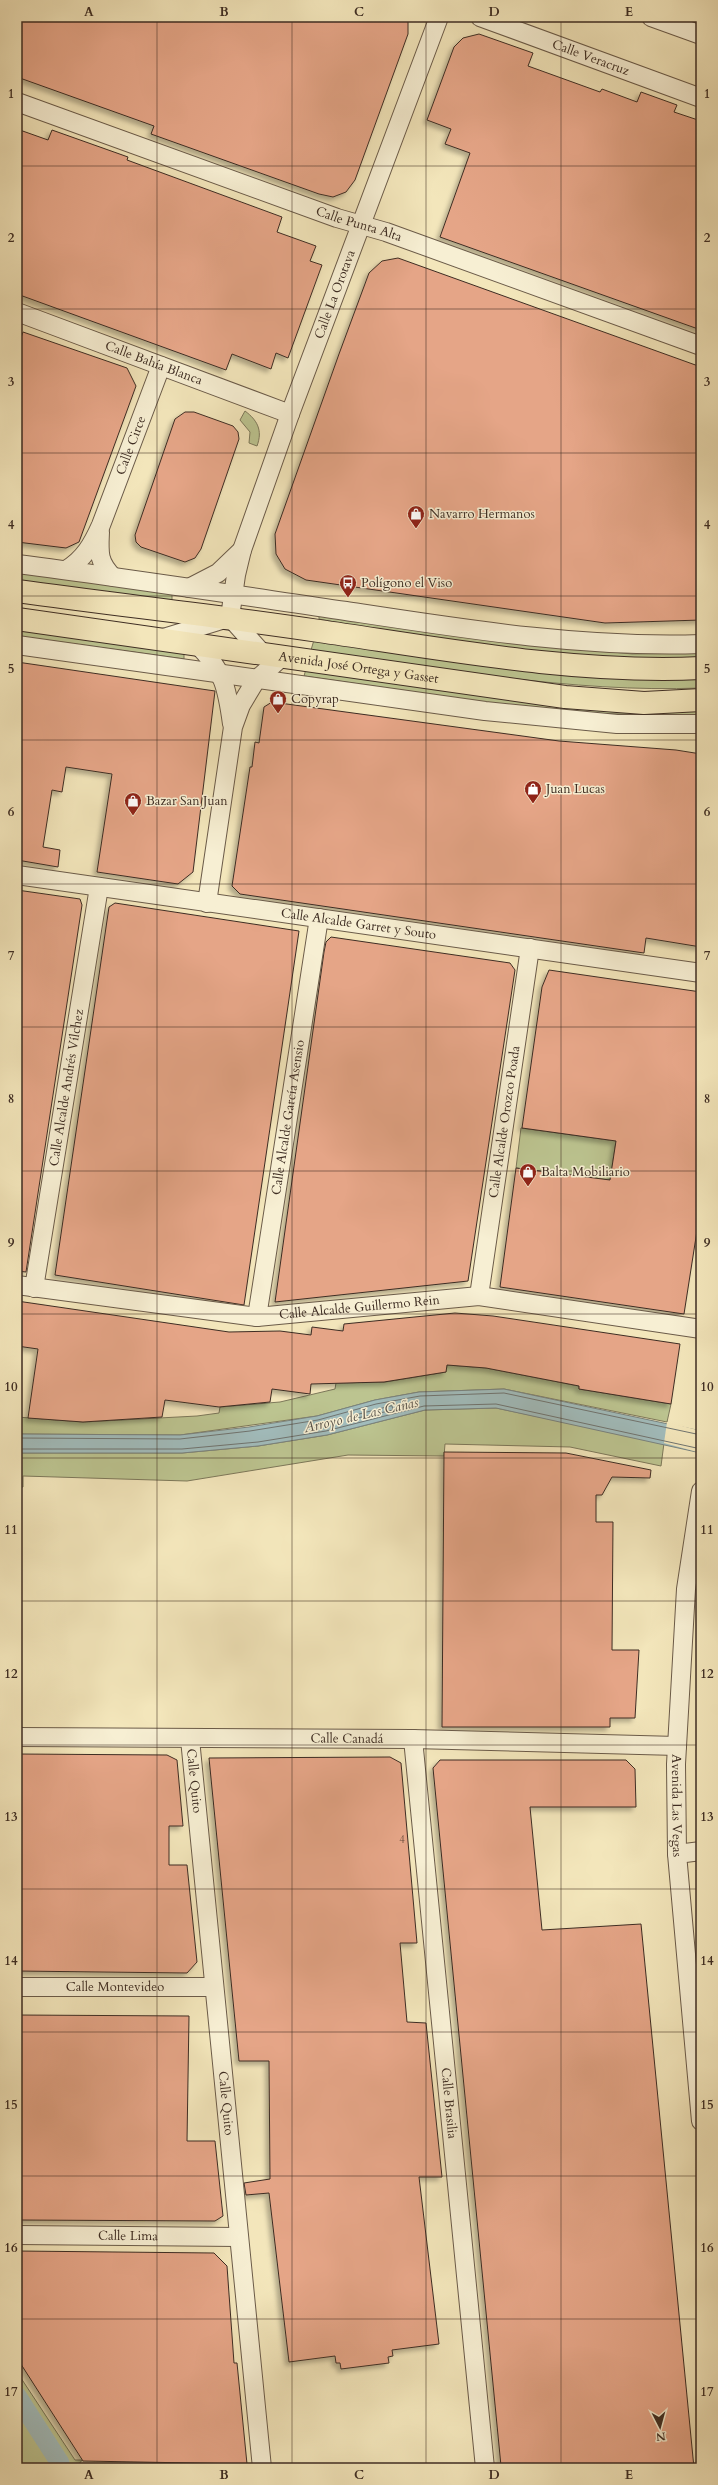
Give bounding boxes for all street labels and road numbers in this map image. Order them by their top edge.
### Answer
street label: Calle Veracruz [550,35,632,80]
street label: Calle Punta Alta [313,202,405,246]
street label: Calle La Orotava [310,247,360,341]
street label: Calle Bahía Blanca [102,337,205,390]
street label: Calle Circe [112,413,150,478]
street label: Avenida José Ortega y Gasset [277,647,440,688]
street label: Calle Alcalde Garret y Souto [280,904,437,944]
street label: Calle Alcalde Andrés Vílchez [45,1008,88,1167]
street label: Calle Alcalde García Asensio [267,1039,309,1196]
street label: Calle Alcalde Orozco Poada [484,1044,525,1199]
street label: Calle Alcalde Guillermo Rein [278,1291,441,1324]
street label: Calle Canadá [311,1729,384,1748]
street label: Calle Quito [182,1748,206,1814]
street label: Avenida Las Vegas [667,1754,686,1858]
street label: Calle Montevideo [66,1978,164,1996]
street label: Calle Brasilia [437,2067,461,2140]
street label: Calle Quito [214,2070,238,2136]
street label: Calle Lima [98,2227,158,2245]

